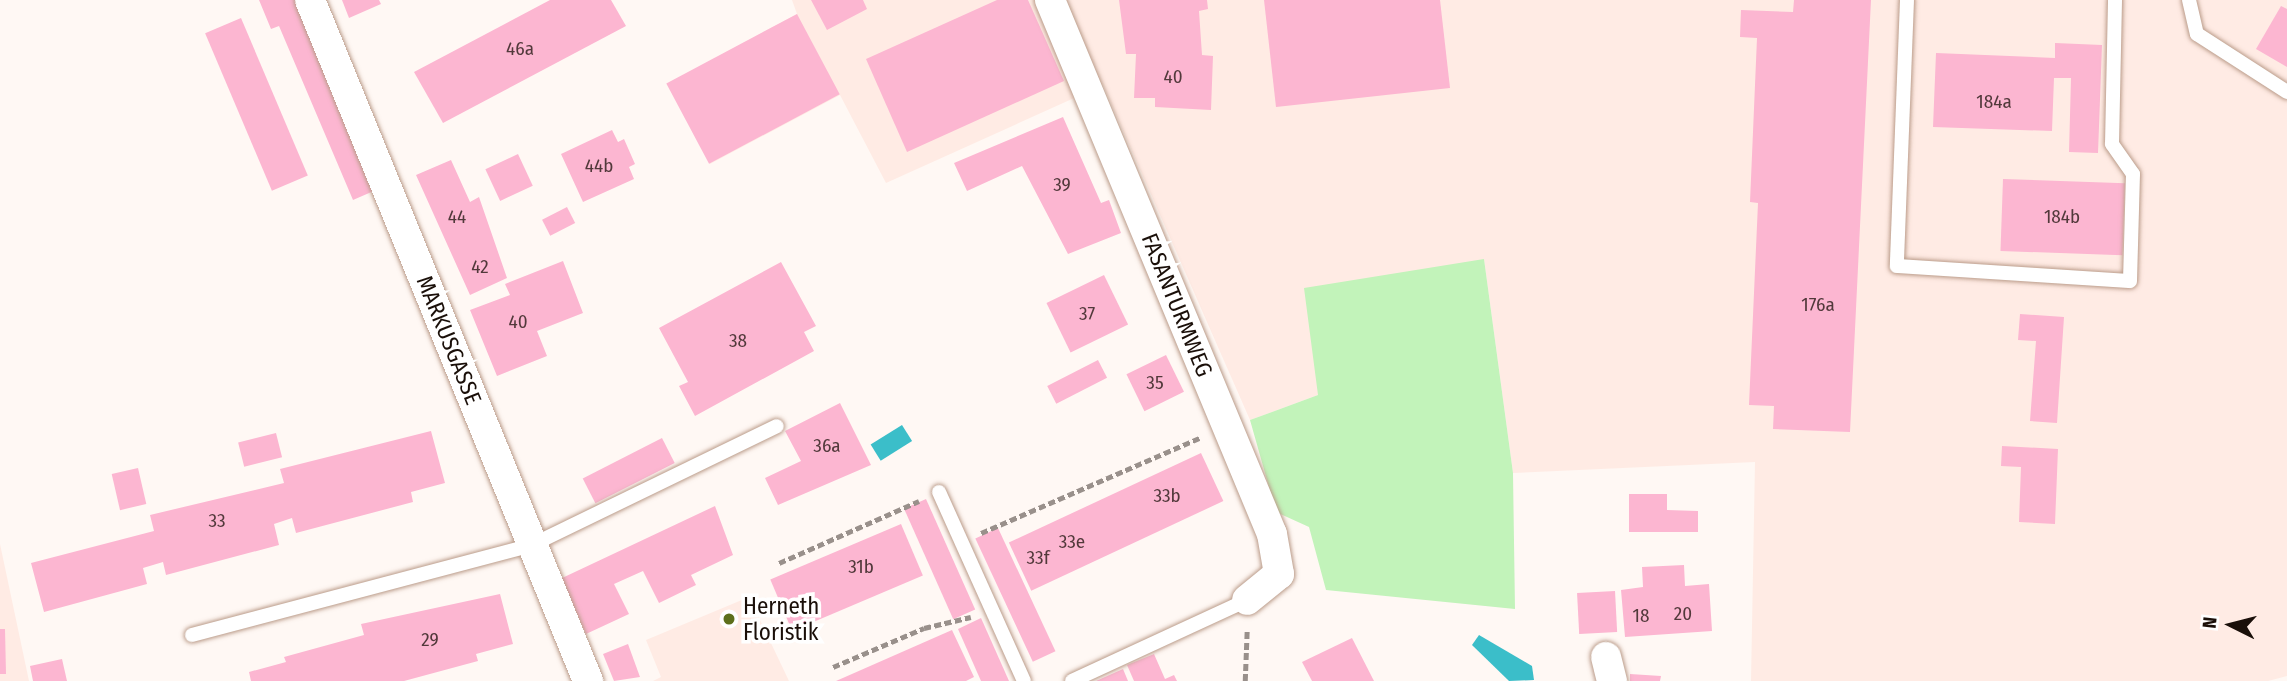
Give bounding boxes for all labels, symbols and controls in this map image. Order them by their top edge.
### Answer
house number: 46a [506,38,534,60]
house number: 40 [1163,66,1183,88]
house number: 184a [1976,91,2012,113]
house number: 44b [585,155,613,177]
house number: 39 [1053,174,1071,196]
house number: 44 [448,206,466,228]
house number: 184b [2044,206,2080,228]
street label: FASANTURMWEG [1136,229,1218,381]
house number: 42 [471,256,489,278]
street label: MARKUSGASSE [411,272,487,408]
house number: 176a [1801,294,1835,316]
house number: 37 [1079,303,1095,325]
house number: 40 [508,311,528,333]
house number: 38 [729,330,747,352]
house number: 35 [1146,372,1164,394]
house number: 36a [813,435,841,457]
house number: 33b [1153,485,1181,507]
house number: 33 [208,510,226,532]
house number: 33e [1059,531,1085,553]
house number: 33f [1027,547,1049,569]
house number: 31b [848,556,874,578]
north arrow [2196,590,2266,660]
place label: Herneth Floristik [743,592,819,646]
house number: 20 [1674,603,1692,625]
house number: 18 [1633,605,1649,627]
marker: Herneth Floristik [721,611,737,627]
text: N [2198,616,2222,630]
house number: 29 [421,629,439,651]

